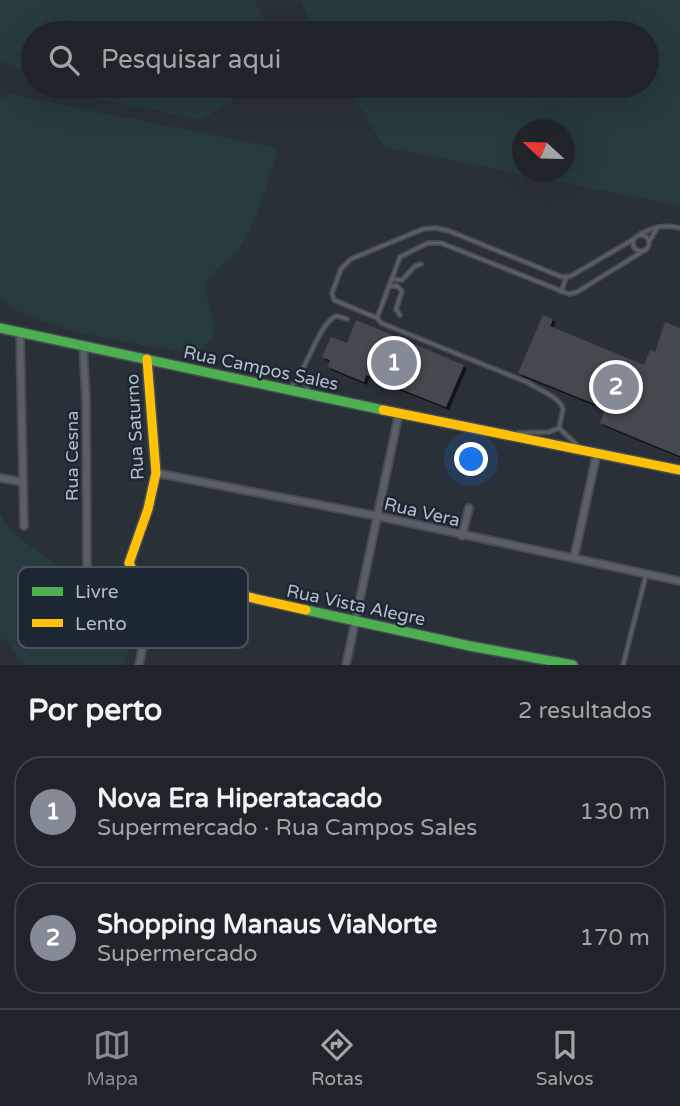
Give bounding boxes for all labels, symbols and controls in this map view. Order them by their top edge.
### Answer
search box [21,21,659,98]
icon: search [45,41,83,79]
text: Pesquisar aqui [101,44,281,75]
north arrow [512,119,575,182]
pin: 1 [371,337,417,389]
street label: Rua Campos Sales [182,341,340,395]
pin: 2 [593,361,639,413]
street label: Rua Saturno [121,373,149,481]
street label: Rua Cesna [61,411,83,501]
your location [454,442,488,476]
street label: Rua Vera [382,493,462,531]
legend [18,567,248,648]
street label: Rua Vista Alegre [284,580,428,630]
text: Livre [75,581,119,603]
text: Lento [75,613,127,635]
text: Por perto [28,692,162,729]
text: 2 resultados [518,697,652,725]
text: Nova Era Hiperatacado [97,783,382,814]
text: 1 [46,798,60,826]
text: 130 m [580,798,650,826]
text: Supermercado · Rua Campos Sales [97,814,477,842]
text: Shopping Manaus ViaNorte [97,909,437,940]
text: 2 [46,924,60,952]
text: 170 m [580,924,650,952]
text: Supermercado [97,940,258,968]
tab: Mapa [86,1026,138,1090]
tab: Rotas [311,1026,363,1090]
tab: Salvos [536,1026,594,1090]

